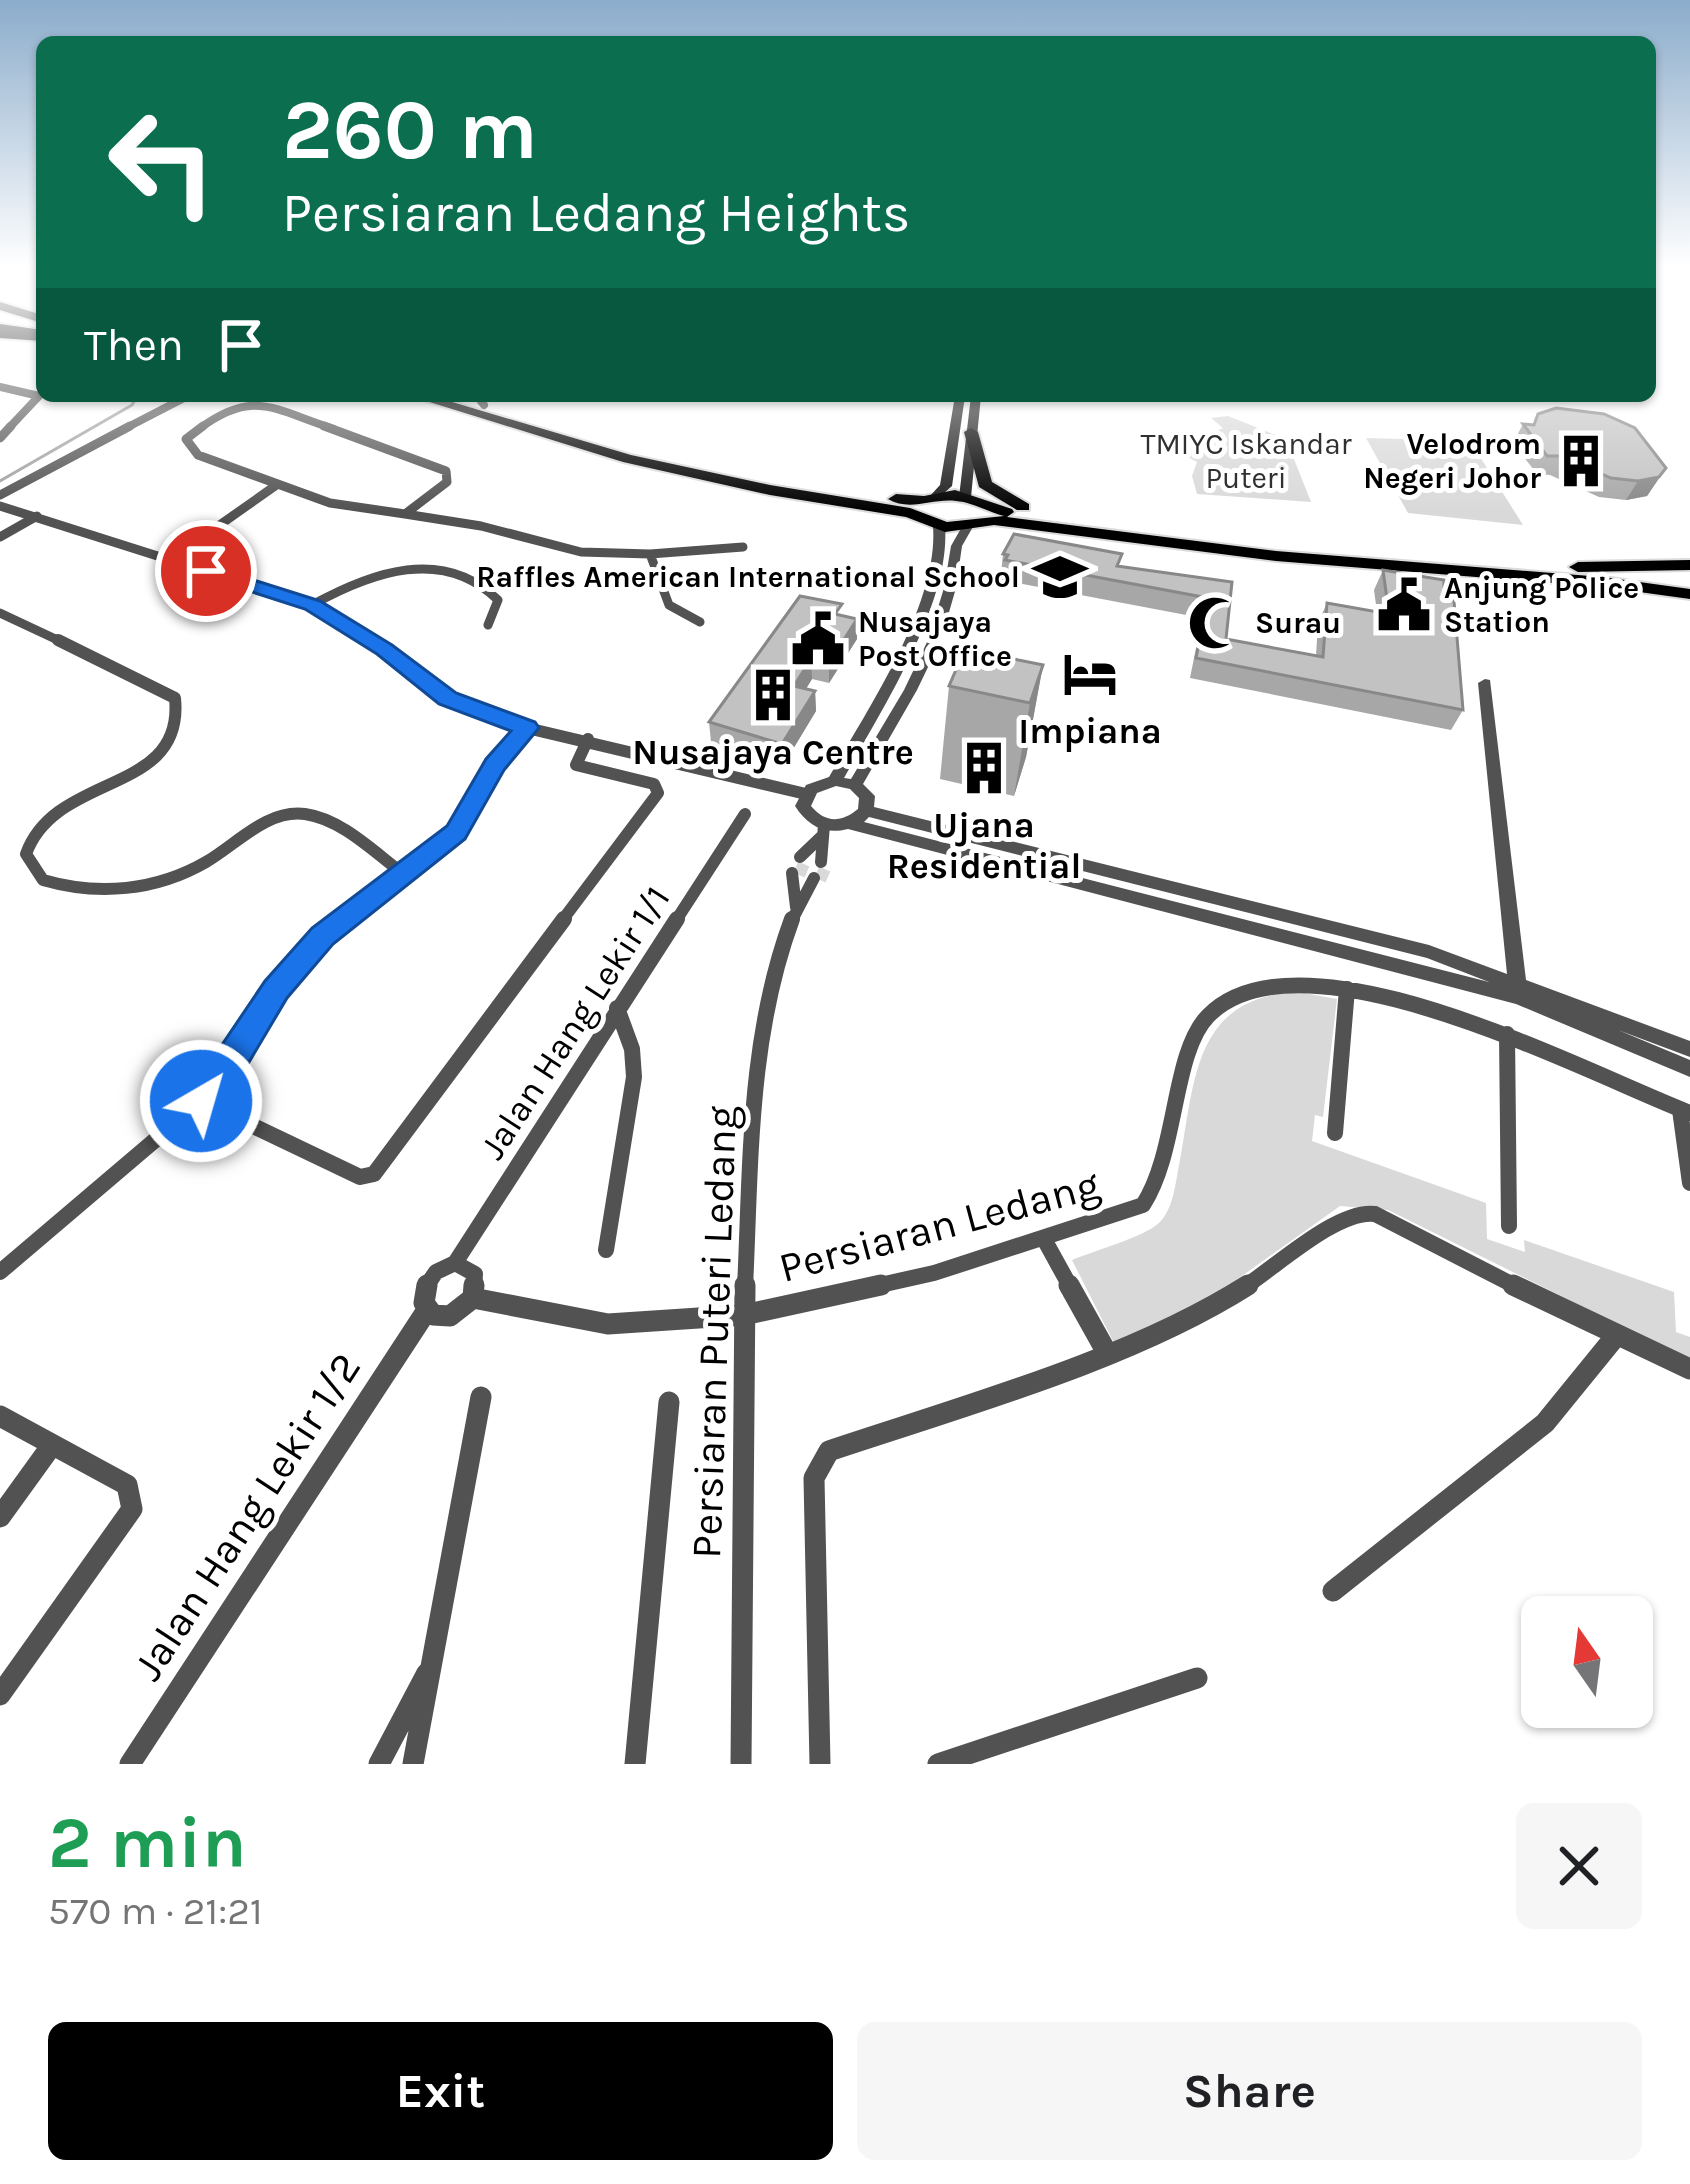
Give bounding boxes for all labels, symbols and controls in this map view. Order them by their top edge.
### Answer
text: 260 m [282,81,538,179]
icon: left [84,84,240,240]
text: Persiaran Ledang Heights [282,181,910,245]
icon: arrive [208,312,274,378]
text: Then [84,319,184,371]
park label: TMIYC Iskandar Puteri [1140,426,1352,496]
place label: Velodrom Negeri Johor [1363,426,1541,496]
building icon: Velodrom Negeri Johor [1552,432,1610,490]
pin [155,520,257,622]
icon: arrive [173,538,239,604]
school or university icon: Raffles American International School [1031,548,1089,606]
place label: Raffles American International School [476,559,1020,595]
place label: Anjung Police Station [1444,570,1639,640]
public building icon: Anjung Police Station [1375,576,1433,634]
mosque icon: Surau [1186,594,1244,652]
place label: Nusajaya Post Office [858,604,1012,674]
place label: Surau [1255,605,1341,641]
public building icon: Nusajaya Post Office [789,610,847,668]
hotel icon: Impiana [1061,645,1119,703]
building icon: Nusajaya Centre [744,666,802,724]
place label: Impiana [1018,710,1162,752]
place label: Nusajaya Centre [632,731,914,774]
building icon: Ujana Residential [955,739,1013,797]
place label: Ujana Residential [887,804,1081,887]
street label: Jalan Hang Lekir 1/1 [471,878,679,1167]
position arrow [138,1038,264,1164]
street label: Persiaran Puteri Ledang [681,1104,747,1559]
street label: Persiaran Ledang [774,1159,1105,1293]
street label: Jalan Hang Lekir 1/2 [123,1344,371,1689]
north arrow [1521,1596,1653,1728]
map controls [1521,1596,1653,1728]
text: 2 min [48,1801,247,1885]
button: close [1516,1803,1642,1929]
text: 570 m · 21:21 [48,1888,263,1934]
button: Exit [48,2022,833,2160]
button: Share [857,2022,1642,2160]

